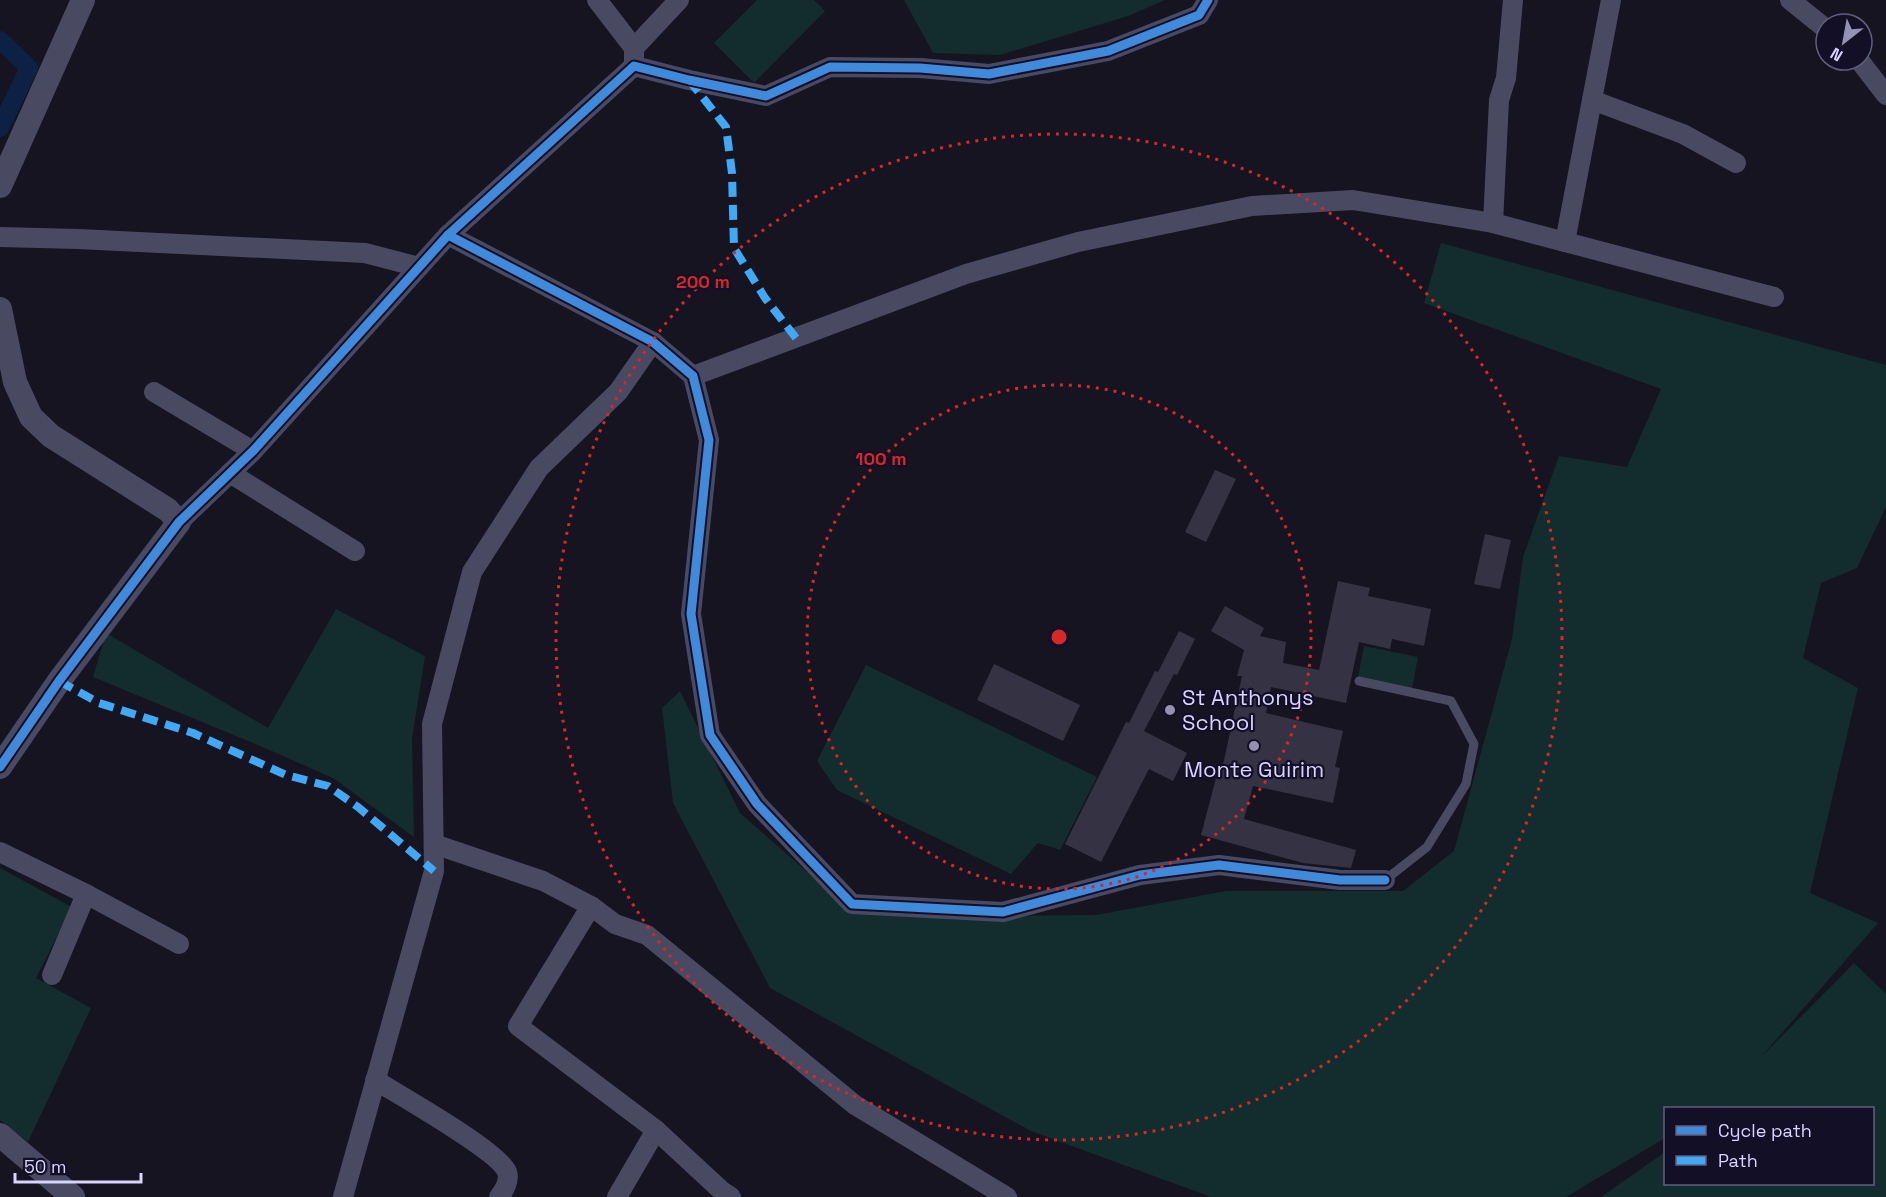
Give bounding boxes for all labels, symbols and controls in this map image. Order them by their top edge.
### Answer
north arrow [1814,12,1874,72]
text: N [1827,43,1847,66]
text: 200 m [676,270,730,293]
text: 100 m [855,447,907,470]
centre of rings [1049,627,1069,647]
place label: St Anthonys School [1182,683,1314,736]
marker: St Anthonys School [1163,703,1177,717]
marker: Monte Guirim [1247,739,1261,753]
place label: Monte Guirim [1184,755,1324,783]
legend [1664,1107,1874,1185]
text: Cycle path [1718,1119,1812,1142]
scale bar [15,1146,141,1184]
text: Path [1718,1149,1758,1172]
text: 50 m [24,1155,66,1178]

